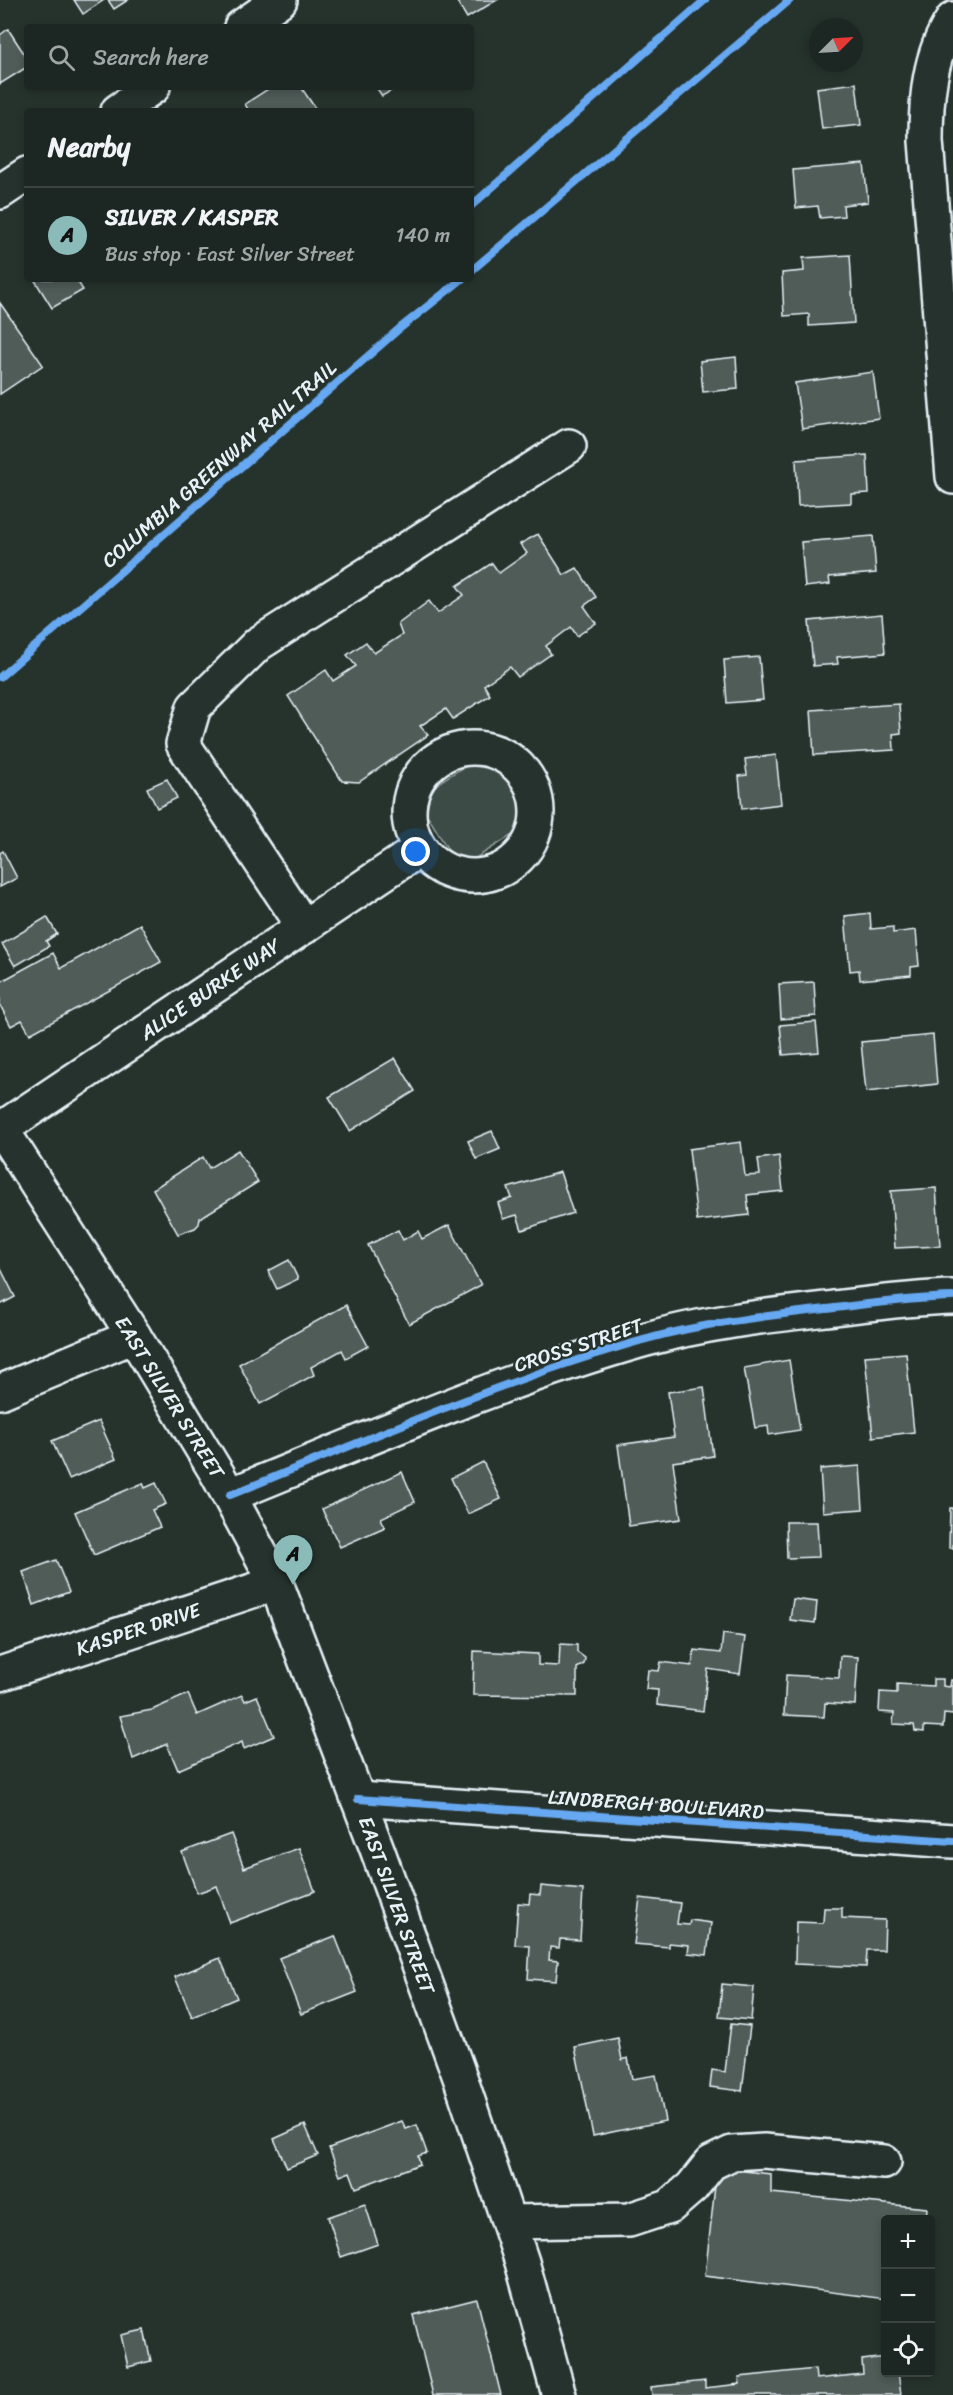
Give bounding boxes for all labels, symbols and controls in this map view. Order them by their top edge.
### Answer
north arrow [809,18,863,72]
search box [24,24,474,90]
text: Search here [93,38,209,77]
icon: search [45,41,78,74]
text: Nearby [48,124,130,170]
text: SILVER / KASPER [105,198,278,237]
text: A [61,218,74,253]
text: 140 m [396,218,450,253]
text: Bus stop · East Silver Street [105,237,355,272]
street label: COLUMBIA GREENWAY RAIL TRAIL [94,351,346,577]
your location [401,837,430,866]
street label: ALICE BURKE WAY [132,928,290,1050]
street label: CROSS STREET [509,1308,648,1383]
street label: EAST SILVER STREET [105,1309,235,1487]
pin: A [274,1536,312,1585]
street label: KASPER DRIVE [71,1592,207,1666]
street label: LINDBERGH BOULEVARD [547,1780,765,1829]
street label: EAST SILVER STREET [348,1811,446,2001]
map controls [881,2215,935,2377]
button: + [881,2215,935,2269]
button: − [881,2269,935,2323]
button: locate [881,2323,935,2377]

